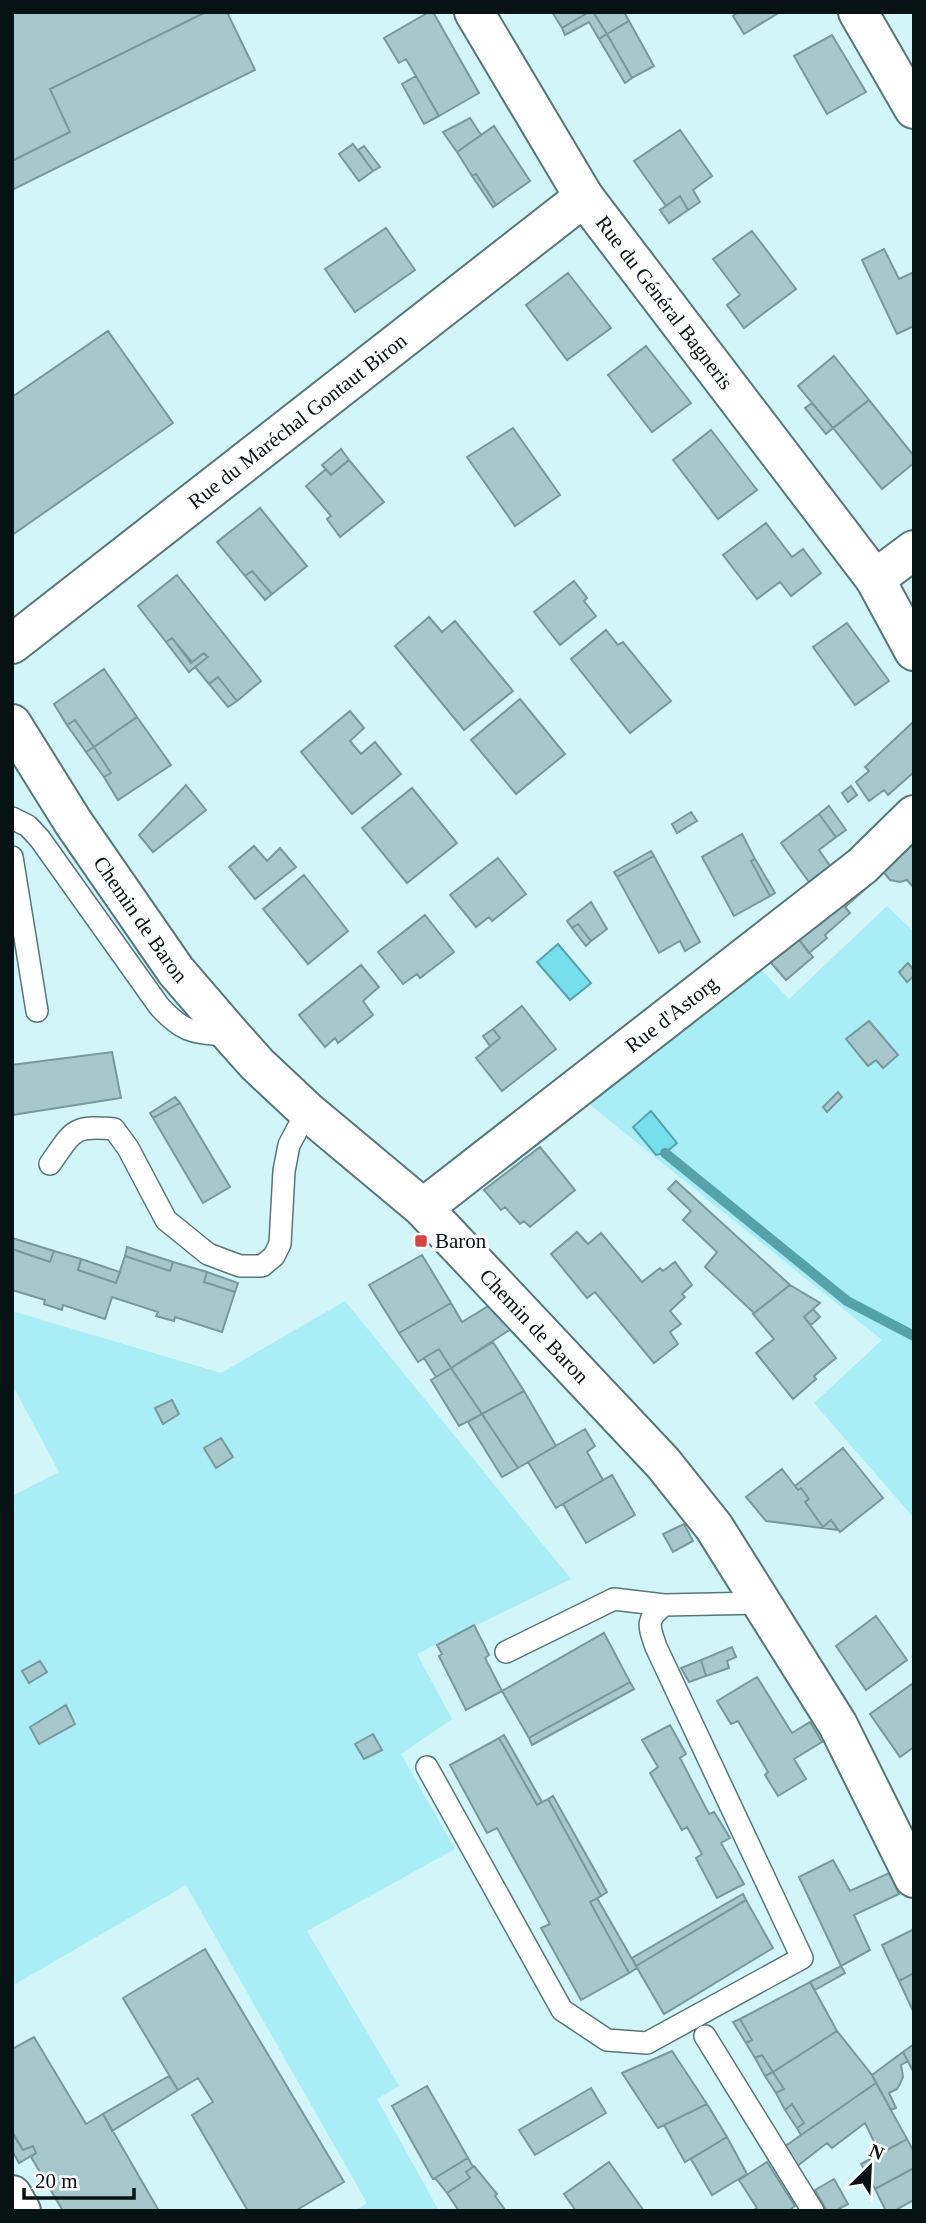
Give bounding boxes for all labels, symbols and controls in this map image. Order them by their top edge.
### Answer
street label: Rue du Général Bagneris [591,211,738,394]
street label: Rue du Maréchal Gontaut Biron [183,328,412,514]
street label: Chemin de Baron [88,852,193,988]
street label: Rue d'Astorg [621,971,723,1058]
place label: Baron [435,1229,487,1253]
marker: Baron [413,1233,429,1249]
street label: Chemin de Baron [475,1264,594,1389]
north arrow [835,2132,905,2202]
text: N [866,2140,887,2164]
scale bar [24,2156,135,2200]
text: 20 m [35,2169,78,2193]

